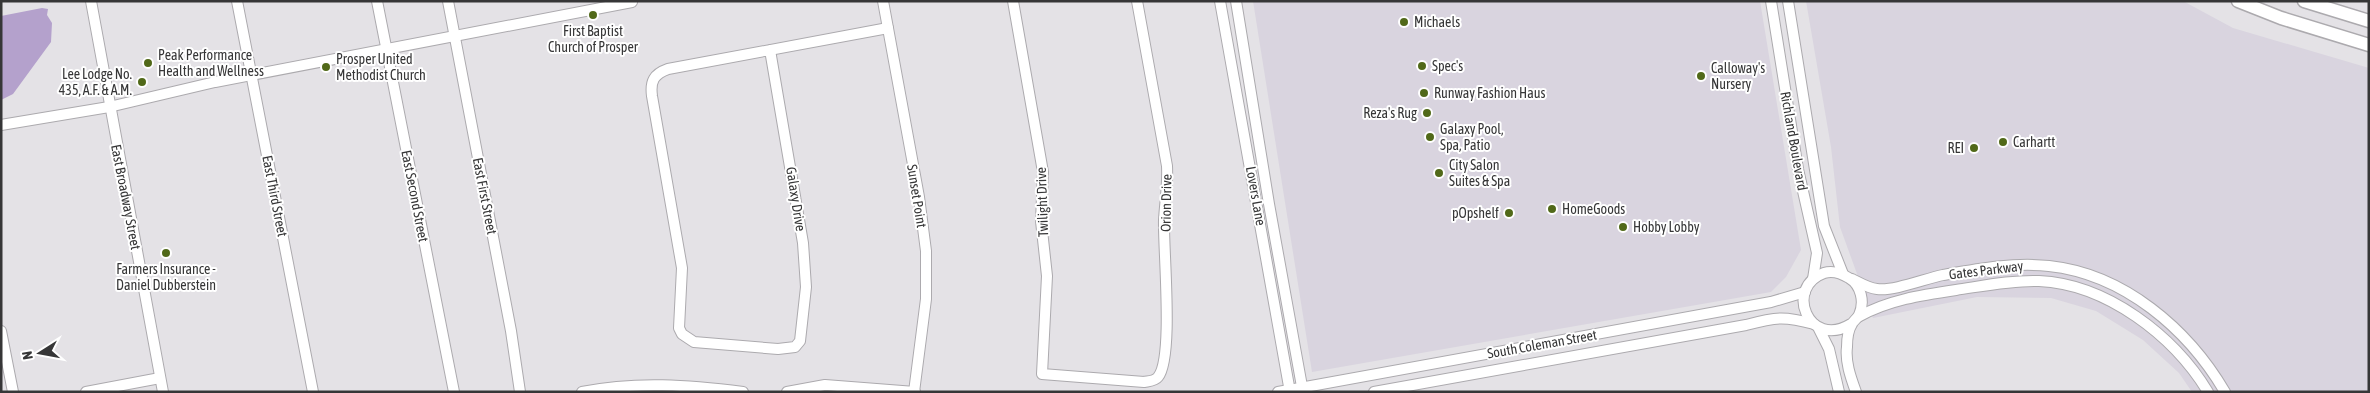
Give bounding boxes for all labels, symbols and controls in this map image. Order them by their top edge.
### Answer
marker: First Baptist Church of Prosper [587,9,599,21]
place label: Michaels [1414,14,1460,30]
marker: Michaels [1398,16,1410,28]
place label: First Baptist Church of Prosper [548,23,639,55]
place label: Peak Performance Health and Wellness [158,47,264,79]
place label: Prosper United Methodist Church [336,51,426,83]
marker: Peak Performance Health and Wellness [142,57,154,69]
place label: Spec's [1432,58,1463,74]
marker: Spec's [1416,60,1428,72]
place label: Calloway's Nursery [1711,60,1765,92]
marker: Prosper United Methodist Church [320,61,332,73]
place label: Lee Lodge No. 435, A.F. & A.M. [59,66,132,98]
marker: Calloway's Nursery [1695,70,1707,82]
marker: Lee Lodge No. 435, A.F. & A.M. [136,76,148,88]
place label: Runway Fashion Haus [1434,85,1545,101]
marker: Runway Fashion Haus [1418,87,1430,99]
street label: Richland Boulevard [1777,90,1811,192]
place label: Reza's Rug [1363,105,1417,121]
marker: Reza's Rug [1421,107,1433,119]
place label: Galaxy Pool, Spa, Patio [1440,121,1504,153]
marker: Galaxy Pool, Spa, Patio [1424,131,1436,143]
place label: Carhartt [2013,134,2055,150]
marker: Carhartt [1997,136,2009,148]
place label: REI [1947,140,1964,156]
marker: REI [1968,142,1980,154]
street label: East Broadway Street [108,143,144,251]
street label: East Second Street [398,149,432,243]
street label: East Third Street [259,154,291,238]
street label: East First Street [470,156,500,236]
place label: City Salon Suites & Spa [1449,157,1510,189]
street label: Sunset Point [904,163,930,229]
street label: Lovers Lane [1243,165,1269,227]
street label: Galaxy Drive [783,166,809,232]
street label: Twilight Drive [1033,167,1051,237]
marker: City Salon Suites & Spa [1433,167,1445,179]
street label: Orion Drive [1157,174,1175,232]
place label: HomeGoods [1562,201,1625,217]
marker: HomeGoods [1546,203,1558,215]
place label: pOpshelf [1452,205,1499,221]
marker: pOpshelf [1503,207,1515,219]
place label: Hobby Lobby [1633,219,1700,235]
marker: Hobby Lobby [1617,221,1629,233]
marker: Farmers Insurance - Daniel Dubberstein [160,247,172,259]
street label: Gates Parkway [1948,257,2024,283]
place label: Farmers Insurance - Daniel Dubberstein [116,261,216,293]
street label: South Coleman Street [1486,327,1598,361]
north arrow [15,328,65,378]
text: N [19,350,36,361]

